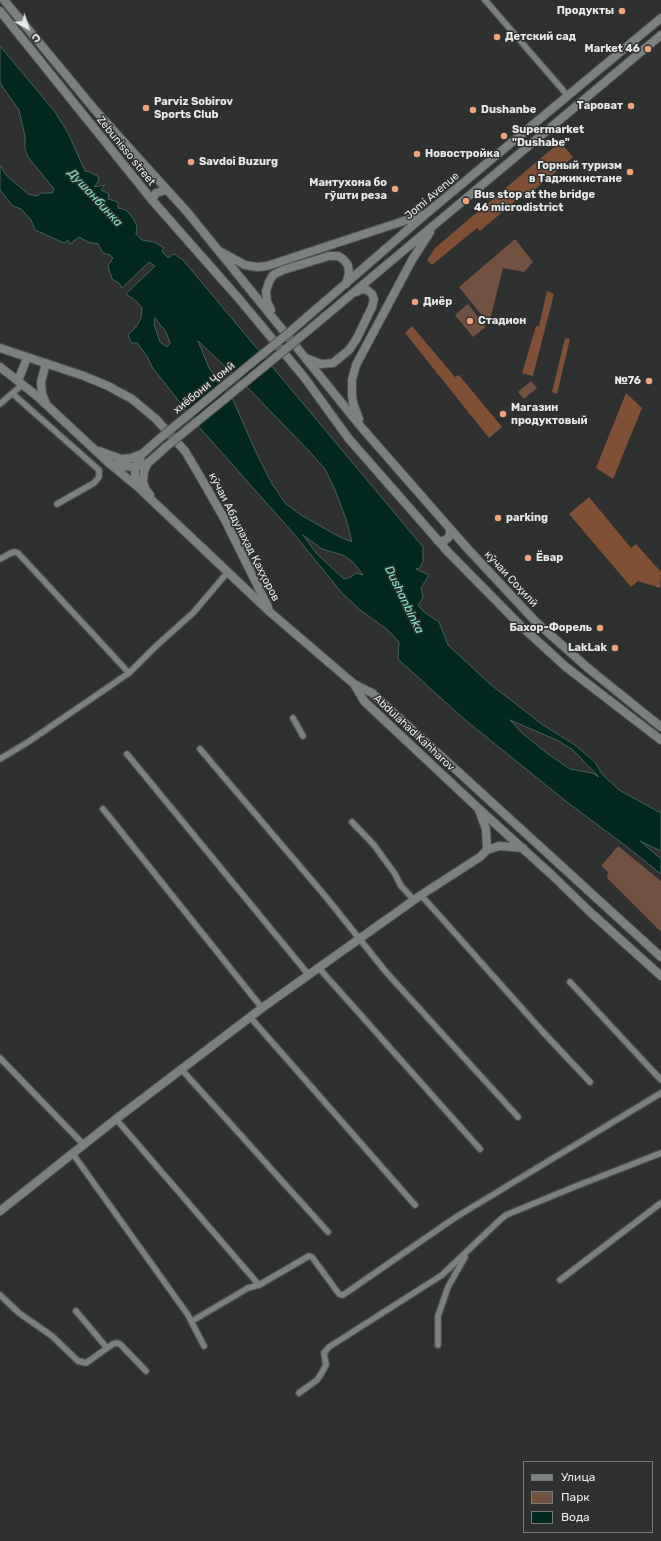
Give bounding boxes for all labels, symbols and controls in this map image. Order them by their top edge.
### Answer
place label: Продукты [557,4,614,18]
marker: Продукты [617,6,627,16]
north arrow [8,8,48,48]
text: С [29,30,43,45]
place label: Детский сад [505,30,576,44]
marker: Детский сад [492,32,502,42]
place label: Market 46 [585,42,640,56]
marker: Market 46 [643,44,653,54]
place label: Parviz Sobirov Sports Club [154,95,233,121]
place label: Тароват [577,99,623,113]
marker: Тароват [626,101,636,111]
marker: Parviz Sobirov Sports Club [141,103,151,113]
place label: Dushanbe [481,103,536,117]
marker: Dushanbe [468,105,478,115]
street label: Zebunisso street [94,113,158,189]
place label: Supermarket "Dushabe" [512,123,584,149]
marker: Supermarket "Dushabe" [499,131,509,141]
place label: Новостройка [425,147,500,161]
marker: Новостройка [412,149,422,159]
place label: Savdoi Buzurg [199,155,278,169]
marker: Savdoi Buzurg [186,157,196,167]
place label: Горный туризм в Таджикистане [529,159,622,185]
water label: Душанбинка [65,166,125,230]
marker: Горный туризм в Таджикистане [625,167,635,177]
street label: Jomi Avenue [402,169,462,223]
place label: Мантухона бо гӯшти реза [309,176,387,202]
marker: Мантухона бо гӯшти реза [390,184,400,194]
place label: Bus stop at the bridge 46 microdistrict [474,188,595,214]
marker: Bus stop at the bridge 46 microdistrict [461,196,471,206]
place label: Диёр [423,295,452,309]
marker: Диёр [410,297,420,307]
place label: Стадион [478,314,526,328]
marker: Стадион [465,316,475,326]
street label: хиёбони Ҷомӣ [171,359,237,417]
place label: №76 [614,374,641,388]
marker: №76 [644,376,654,386]
place label: Магазин продуктовый [511,401,587,427]
marker: Магазин продуктовый [498,409,508,419]
street label: кӯчаи Абдулаҳад Қаҳҳоров [206,470,282,604]
place label: parking [506,511,548,525]
marker: parking [493,513,503,523]
street label: кӯчаи Соҳилӣ [481,548,541,610]
place label: Ёвар [536,551,563,565]
marker: Ёвар [523,553,533,563]
water label: Dushanbinka [381,564,427,636]
place label: Бахор-Форель [510,621,592,635]
marker: Бахор-Форель [595,623,605,633]
place label: LakLak [568,641,607,655]
marker: LakLak [610,643,620,653]
street label: Abdulahad Kahharov [371,692,457,774]
legend [523,1461,653,1533]
text: Улица [561,1470,595,1484]
text: Парк [561,1490,590,1504]
text: Вода [561,1510,590,1524]

